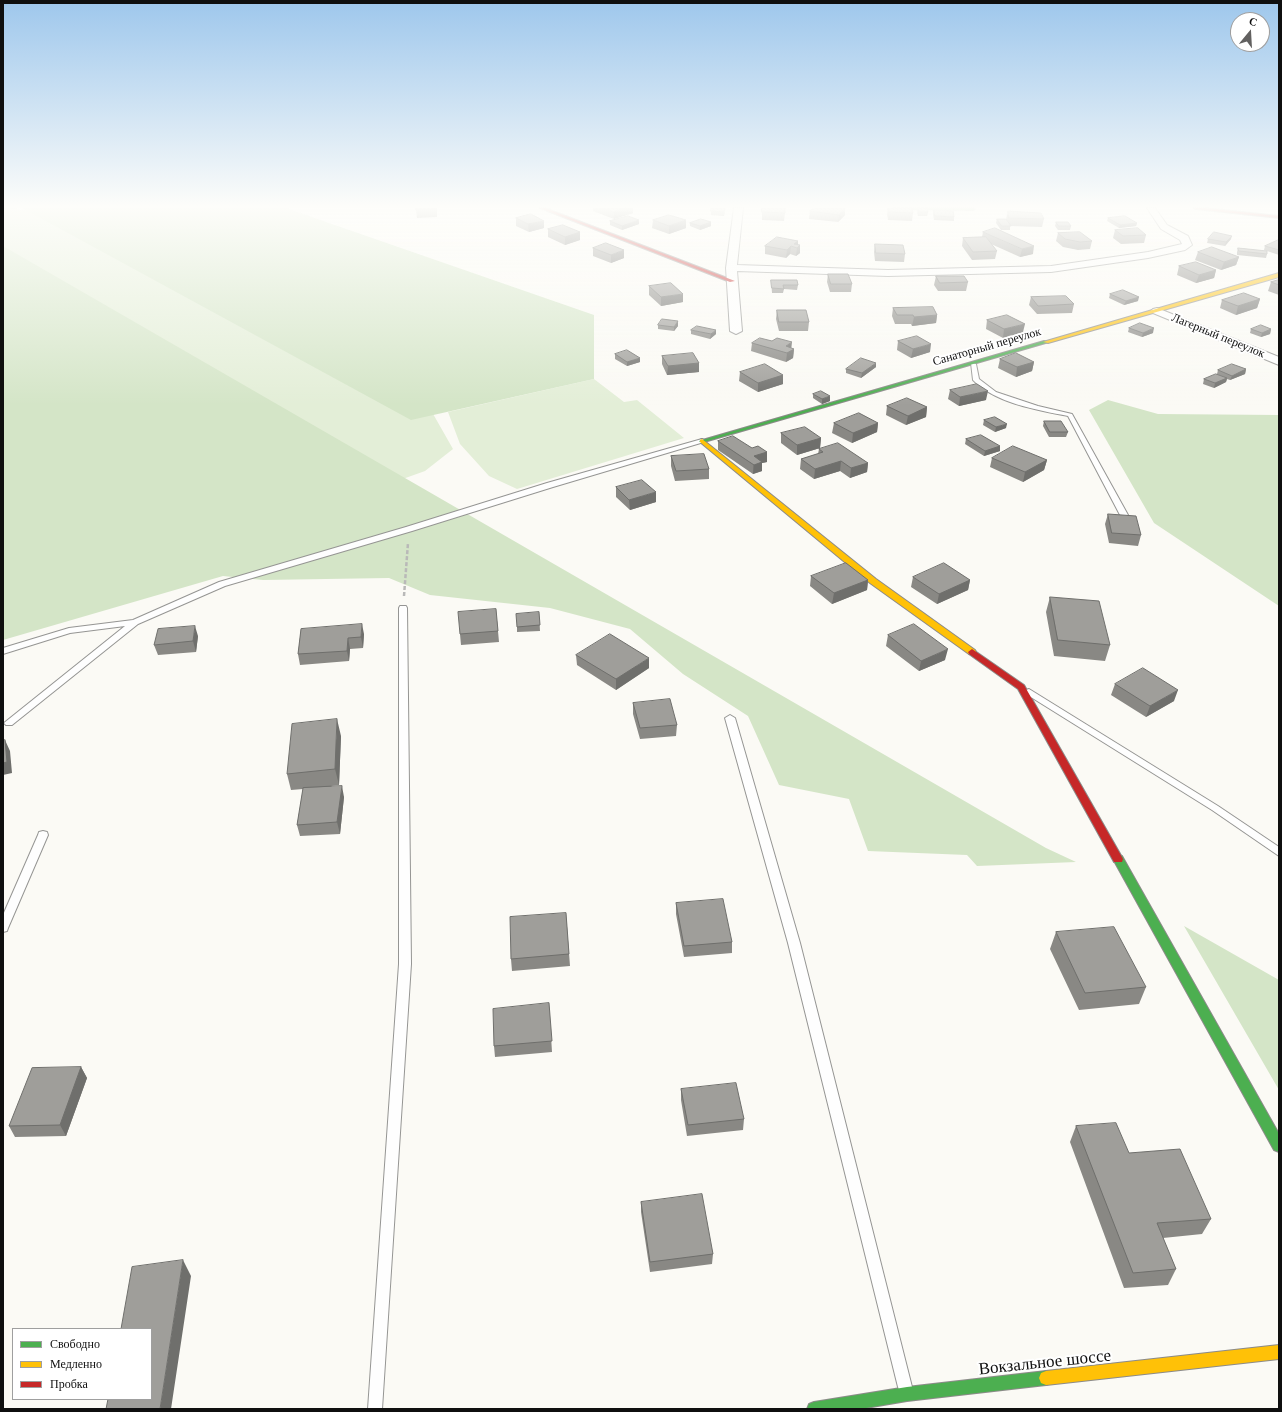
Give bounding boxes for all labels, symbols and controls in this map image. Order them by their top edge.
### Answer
north arrow [1230,12,1270,52]
text: С [1248,15,1259,28]
street label: Лагерный переулок [1169,311,1267,361]
street label: Санаторный переулок [931,325,1043,369]
legend [12,1328,152,1400]
text: Свободно [50,1337,100,1351]
street label: Вокзальное шоссе [978,1346,1112,1380]
text: Медленно [50,1357,102,1371]
text: Пробка [50,1377,88,1391]

